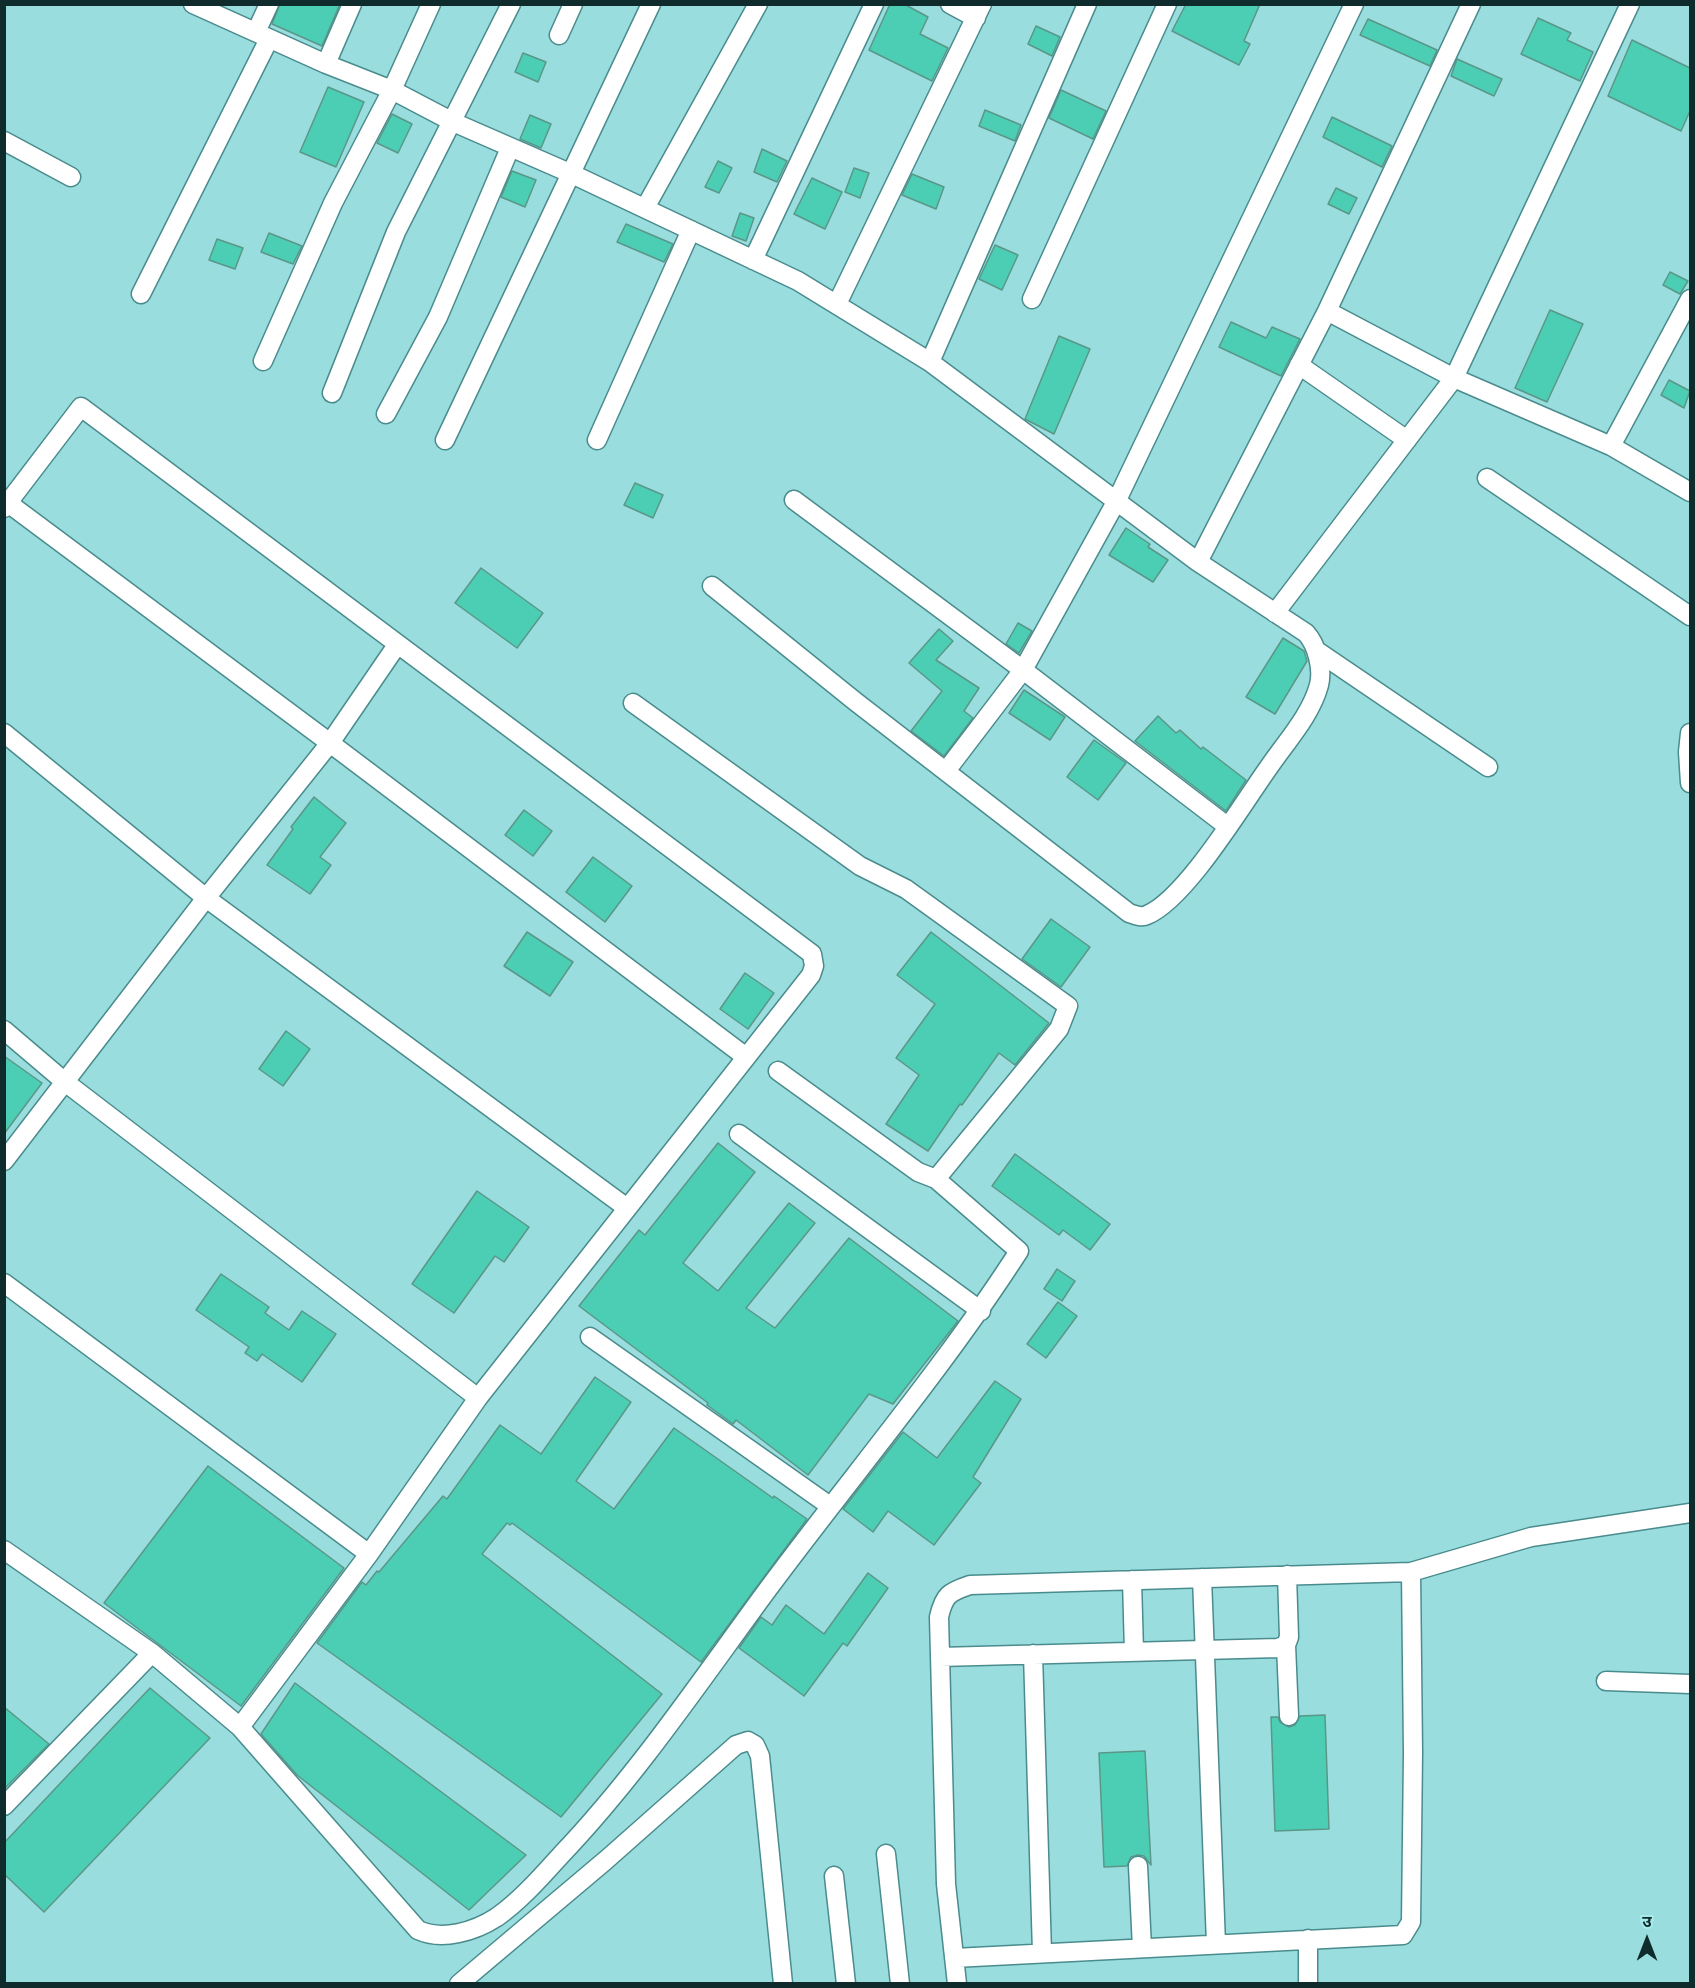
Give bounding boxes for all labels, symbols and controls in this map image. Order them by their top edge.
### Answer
north arrow [1617,1910,1677,1970]
text: उ [1642,1912,1652,1931]

